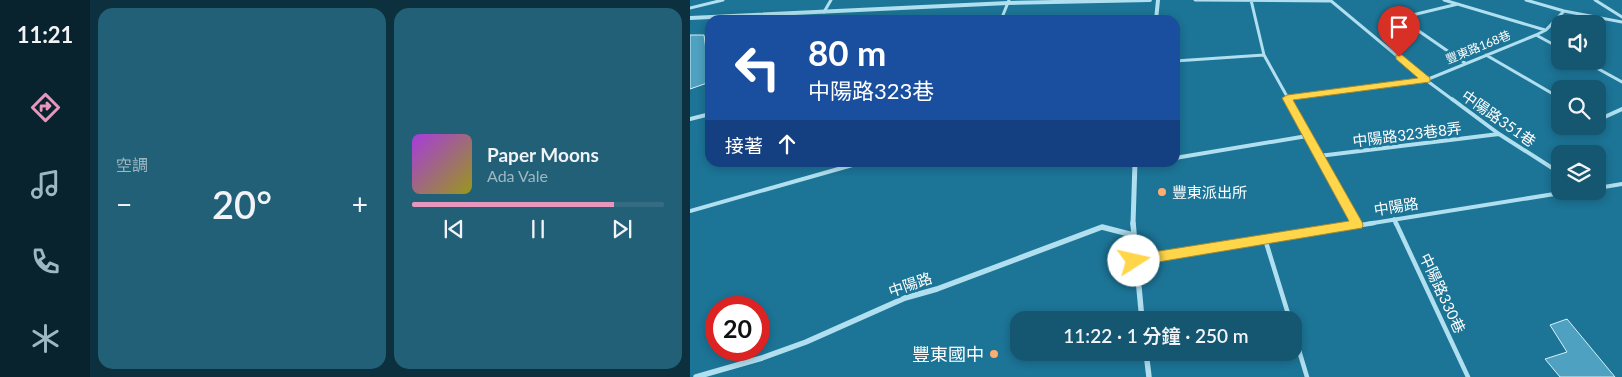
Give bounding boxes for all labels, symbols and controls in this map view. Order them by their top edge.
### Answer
pin [1378,6,1420,57]
icon: arrive [1385,13,1413,41]
map controls [1551,15,1606,200]
button: sound [1551,15,1606,70]
text: 11:21 [17,21,73,48]
street label: 豐東路168巷 [1443,27,1513,67]
text: 80 m [808,31,886,73]
icon: left [725,35,790,100]
text: 中陽路323巷 [808,77,934,104]
button: search [1551,80,1606,135]
street label: 中陽路351巷 [1459,86,1539,150]
icon: directions [28,90,63,125]
street label: 中陽路323巷8弄 [1351,118,1463,150]
icon: ahead [773,130,801,158]
text: 接著 [725,134,763,157]
text: Paper Moons [487,143,599,166]
button: layers [1551,145,1606,200]
text: 空調 [116,155,148,174]
text: Ada Vale [487,166,548,185]
icon: music [28,167,63,202]
text: 20° [212,181,272,227]
place label: 豐東派出所 [1172,183,1247,201]
marker: 豐東派出所 [1156,186,1168,198]
text: − [116,187,132,221]
text: + [352,187,368,221]
street label: 中陽路 [1372,194,1420,218]
icon: previous [440,215,468,243]
icon: pause [524,215,552,243]
icon: next [608,215,636,243]
position arrow [1107,234,1159,286]
icon: phone [28,244,63,279]
street label: 中陽路330巷 [1417,250,1469,336]
street label: 中陽路 [886,268,934,300]
speed limit sign: 20 [705,296,770,361]
icon: climate [28,321,63,356]
text: 11:22 · 1 分鐘 · 250 m [1063,324,1249,347]
place label: 豐東國中 [912,343,984,365]
marker: 豐東國中 [988,348,1000,360]

